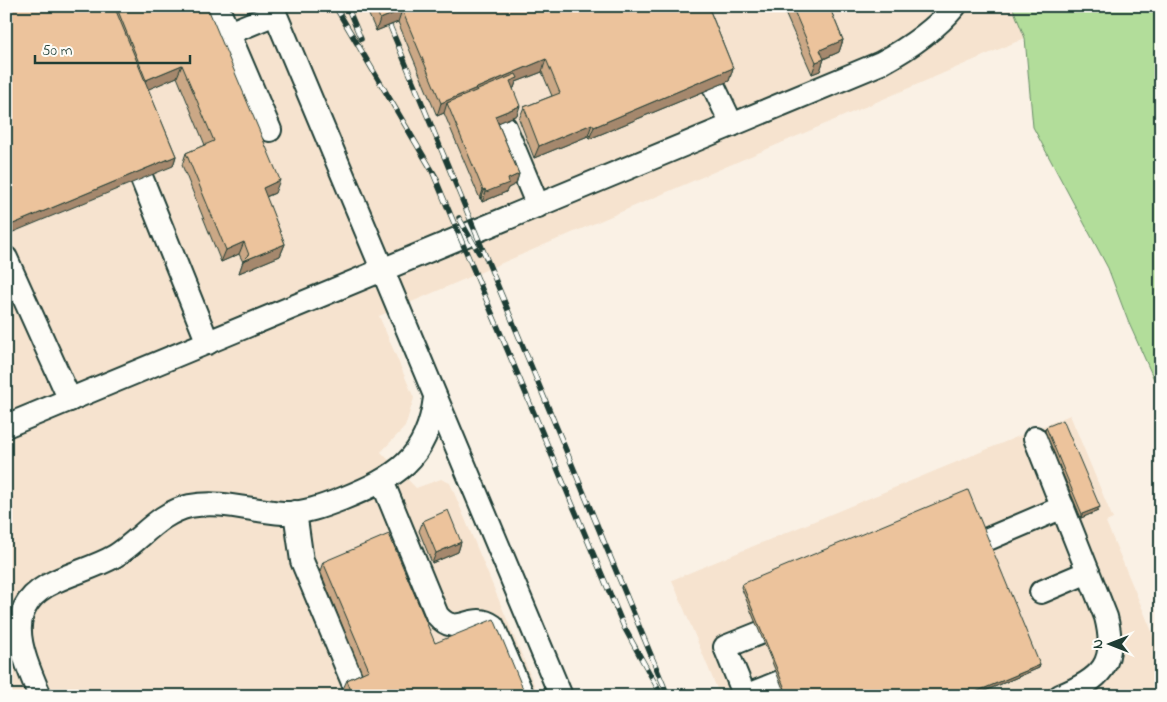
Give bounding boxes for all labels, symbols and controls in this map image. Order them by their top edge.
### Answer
scale bar [35,32,190,64]
text: 50 m [42,40,73,62]
north arrow [1084,620,1134,670]
text: N [1088,639,1109,649]

